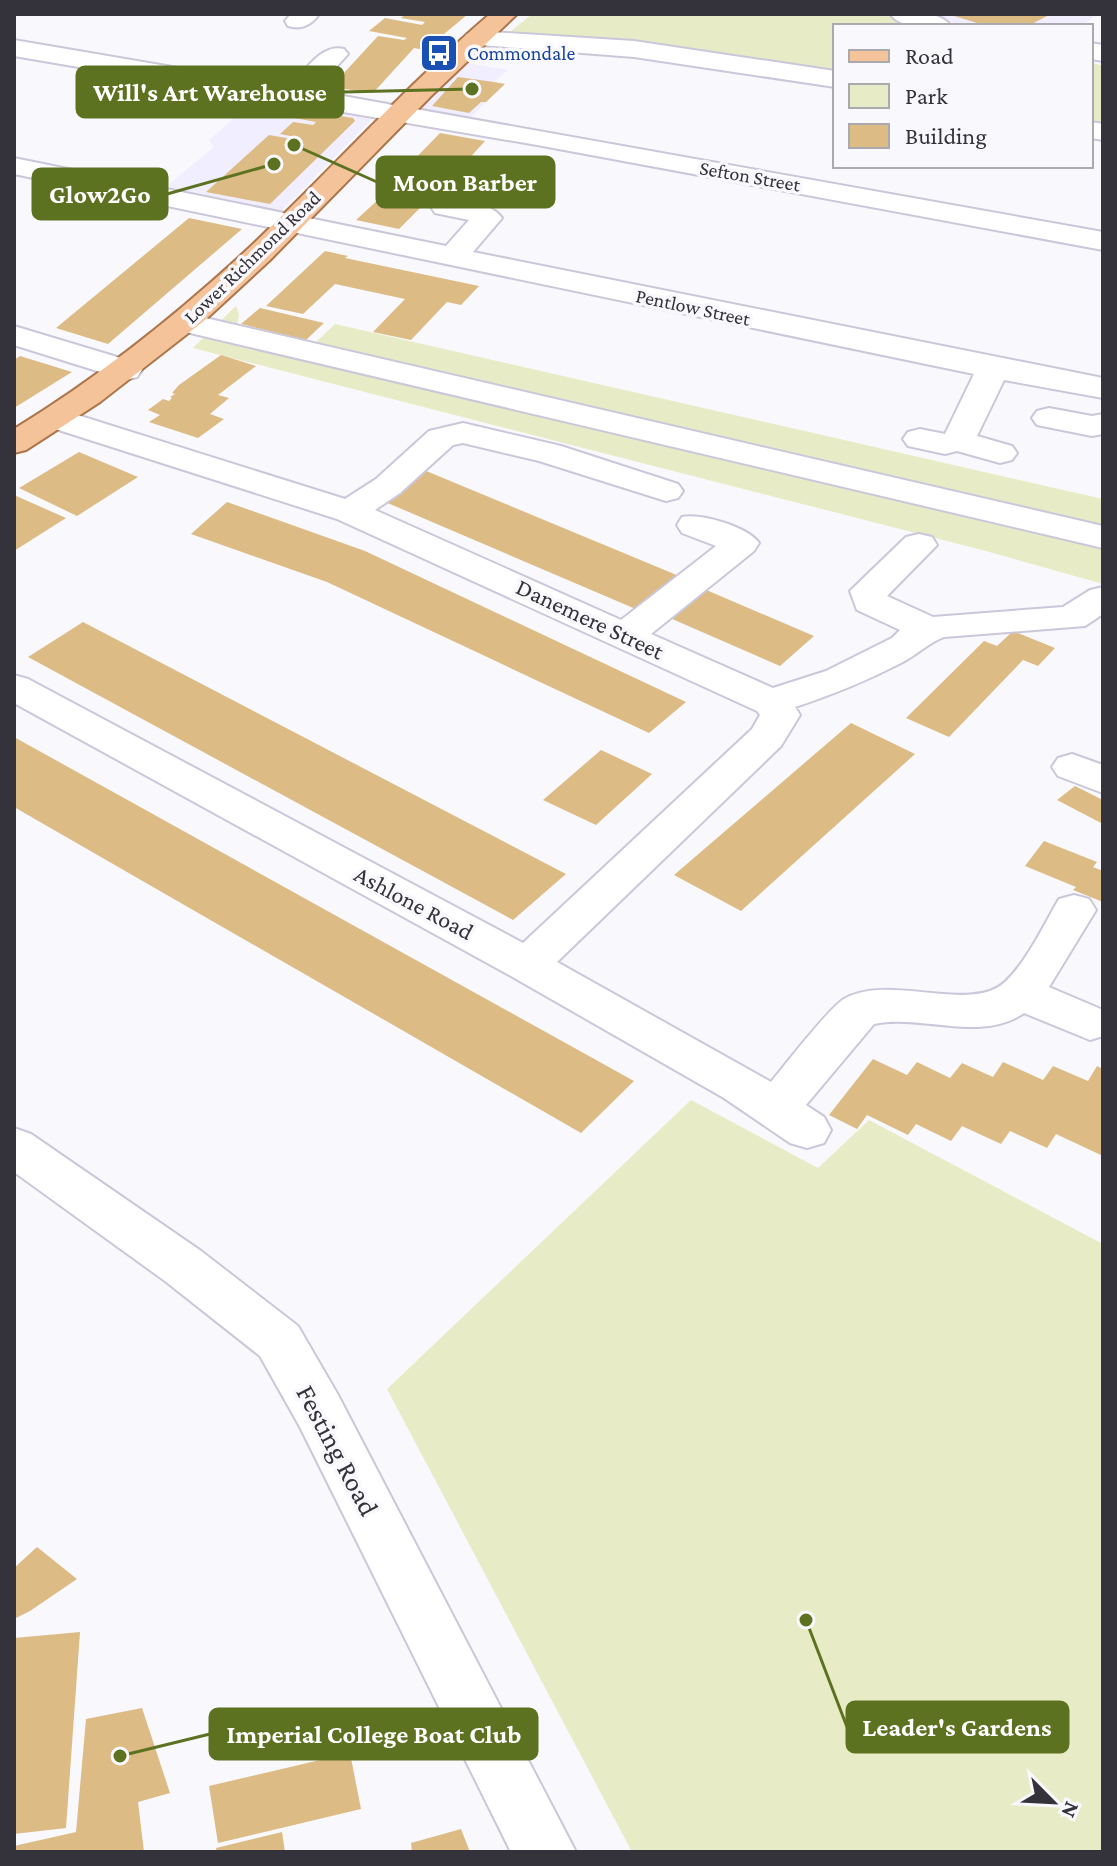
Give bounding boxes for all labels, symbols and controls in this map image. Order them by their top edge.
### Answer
legend [833,24,1093,168]
bus stop icon: Commondale [418,32,460,74]
place label: Commondale [467,42,575,64]
text: Road [905,42,954,69]
callout: Will's Art Warehouse [77,67,343,117]
text: Will's Art Warehouse [92,78,327,107]
text: Park [905,82,948,109]
text: Building [905,122,987,149]
street label: Sefton Street [698,156,802,196]
callout: Moon Barber [377,157,554,207]
text: Moon Barber [393,168,538,197]
callout: Glow2Go [33,169,167,219]
text: Glow2Go [49,180,151,209]
street label: Lower Richmond Road [179,186,325,328]
street label: Pentlow Street [634,284,753,330]
street label: Danemere Street [512,573,669,665]
street label: Ashlone Road [350,860,479,945]
street label: Festing Road [290,1380,385,1521]
callout: Leader's Gardens [847,1702,1068,1752]
callout: Imperial College Boat Club [210,1709,537,1759]
text: Leader's Gardens [862,1713,1052,1742]
text: Imperial College Boat Club [227,1720,521,1749]
north arrow [1013,1762,1093,1842]
text: N [1056,1798,1085,1822]

